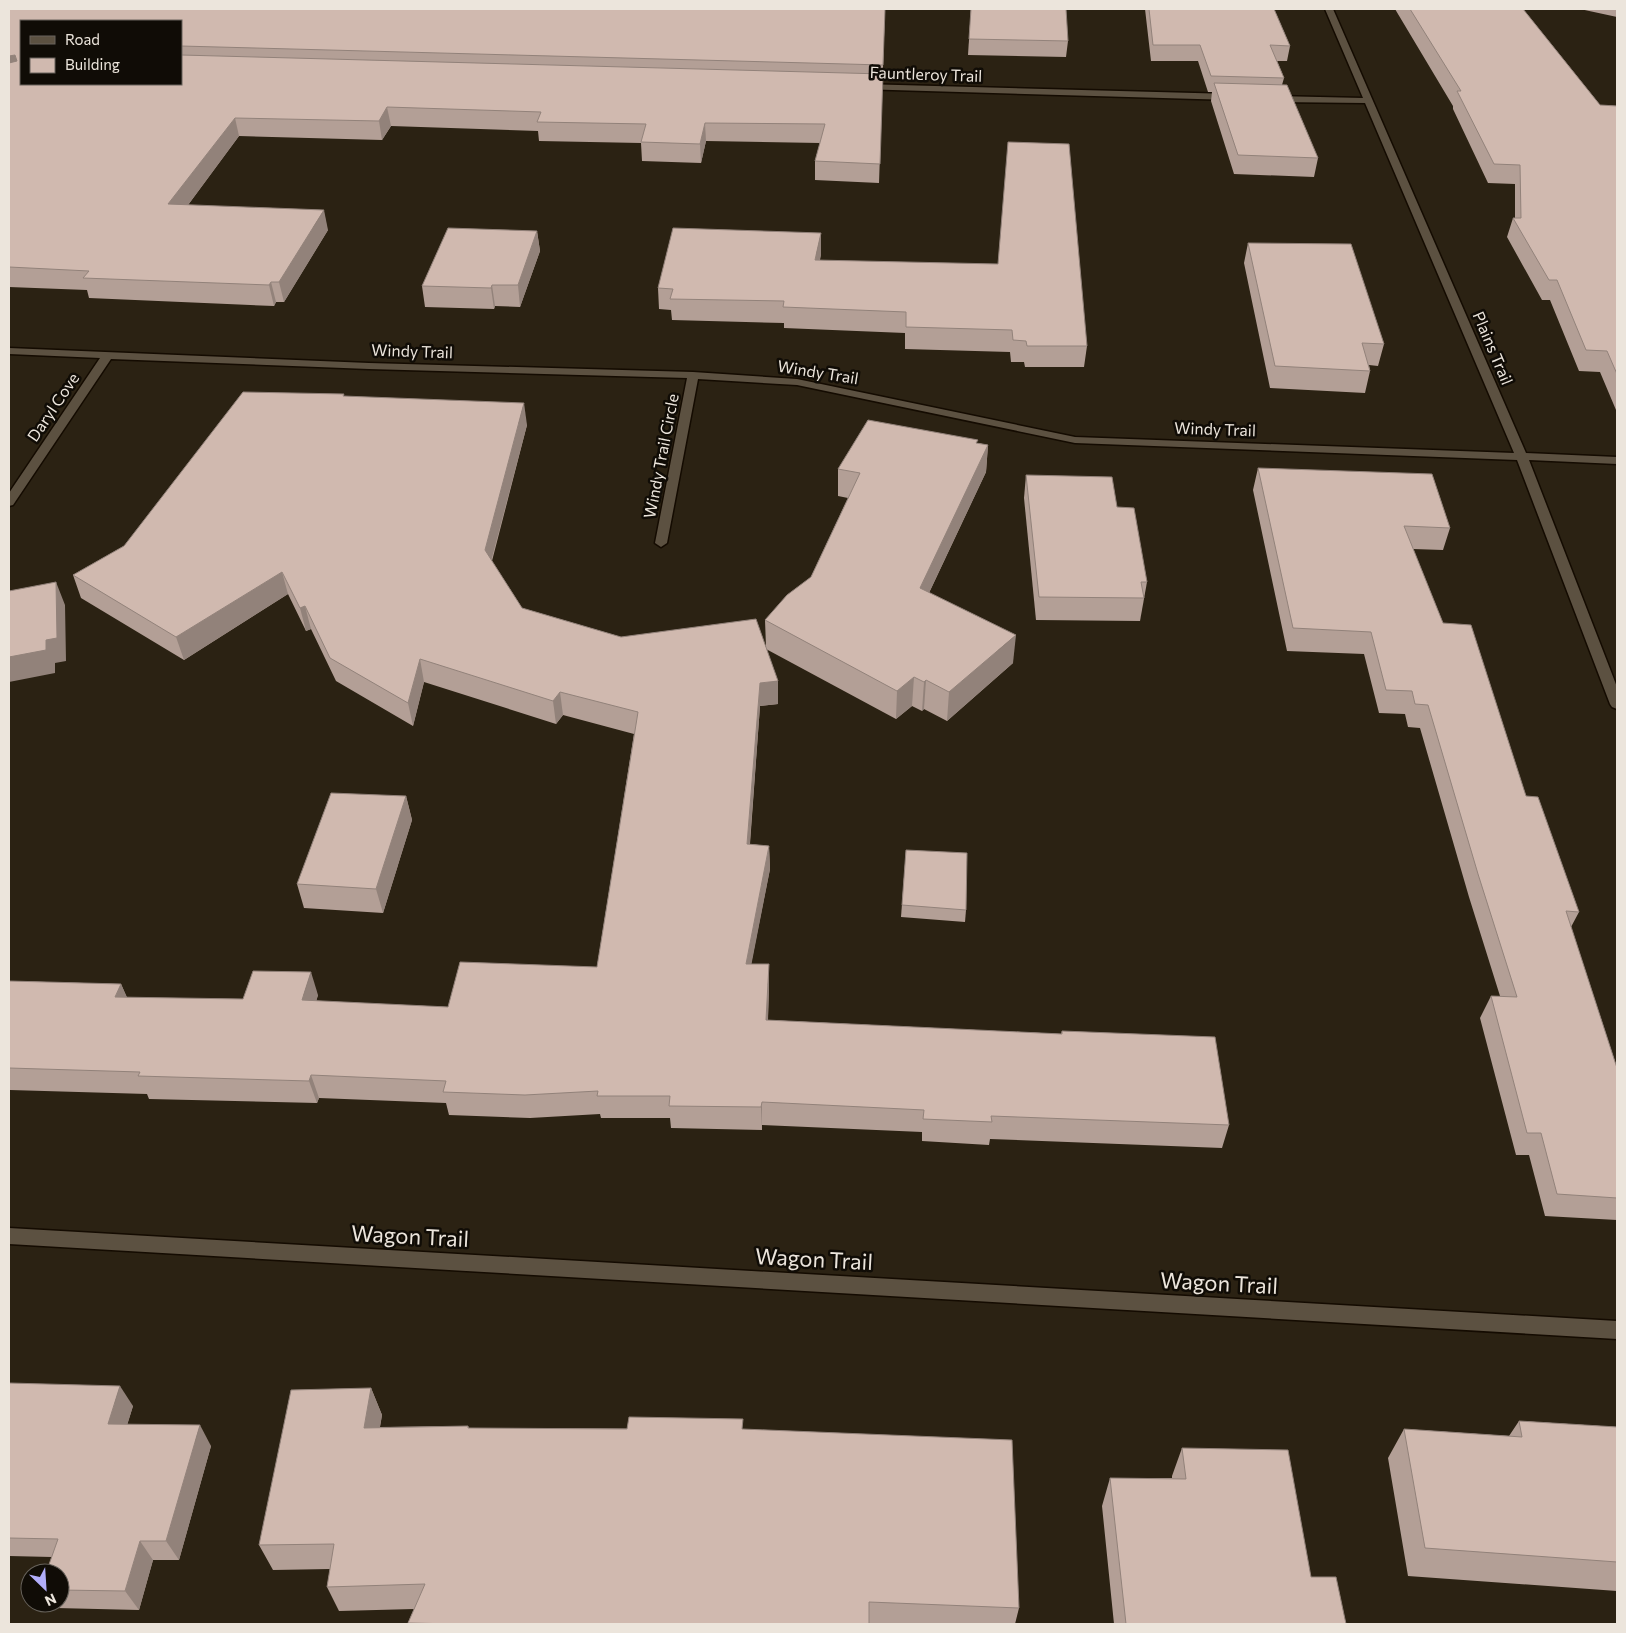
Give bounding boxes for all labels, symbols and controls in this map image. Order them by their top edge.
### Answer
legend [20,20,182,85]
text: Road [65,30,100,48]
text: Building [65,55,120,73]
street label: Fauntleroy Trail [869,62,983,85]
street label: Plains Trail [1470,308,1517,387]
street label: Windy Trail [371,340,453,361]
street label: Windy Trail [776,356,860,387]
street label: Daryl Cove [23,369,82,445]
street label: Windy Trail Circle [639,392,682,520]
street label: Windy Trail [1174,418,1256,439]
street label: Wagon Trail [350,1219,470,1252]
street label: Wagon Trail [754,1242,874,1275]
street label: Wagon Trail [1159,1266,1279,1299]
north arrow [20,1563,70,1613]
text: N [42,1590,59,1610]

